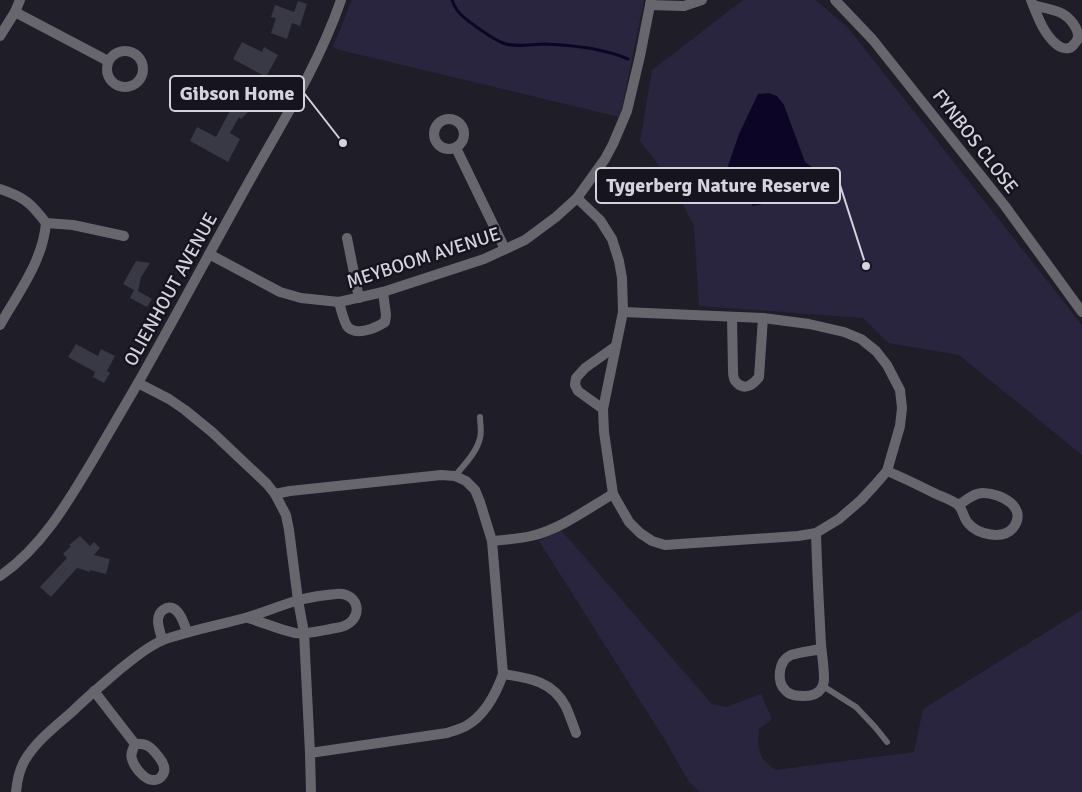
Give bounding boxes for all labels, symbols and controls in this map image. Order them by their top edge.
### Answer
callout: Gibson Home [170,76,304,111]
text: Gibson Home [180,81,294,106]
street label: FYNBOS CLOSE [927,85,1023,199]
callout: Tygerberg Nature Reserve [596,168,840,203]
text: Tygerberg Nature Reserve [606,173,830,198]
street label: OLIENHOUT AVENUE [119,209,223,370]
street label: MEYBOOM AVENUE [343,222,503,294]

